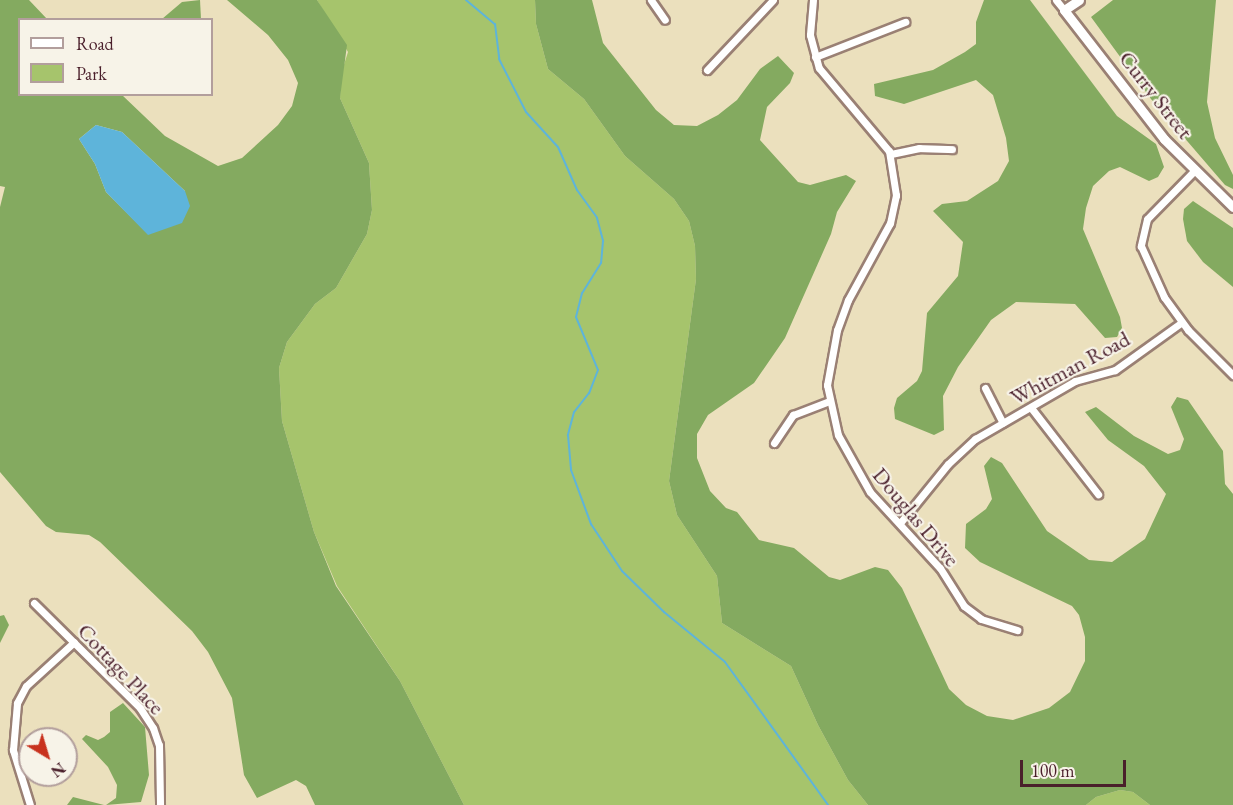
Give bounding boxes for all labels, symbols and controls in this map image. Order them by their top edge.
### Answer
legend [18,18,213,96]
text: Road [76,32,114,55]
street label: Curry Street [1113,46,1199,144]
text: Park [76,62,107,85]
street label: Whitman Road [1006,325,1134,411]
street label: Douglas Drive [867,462,965,572]
street label: Cottage Place [72,618,170,720]
north arrow [18,727,78,787]
scale bar [1023,748,1130,786]
text: N [47,758,70,782]
text: 100 m [1031,759,1075,782]

